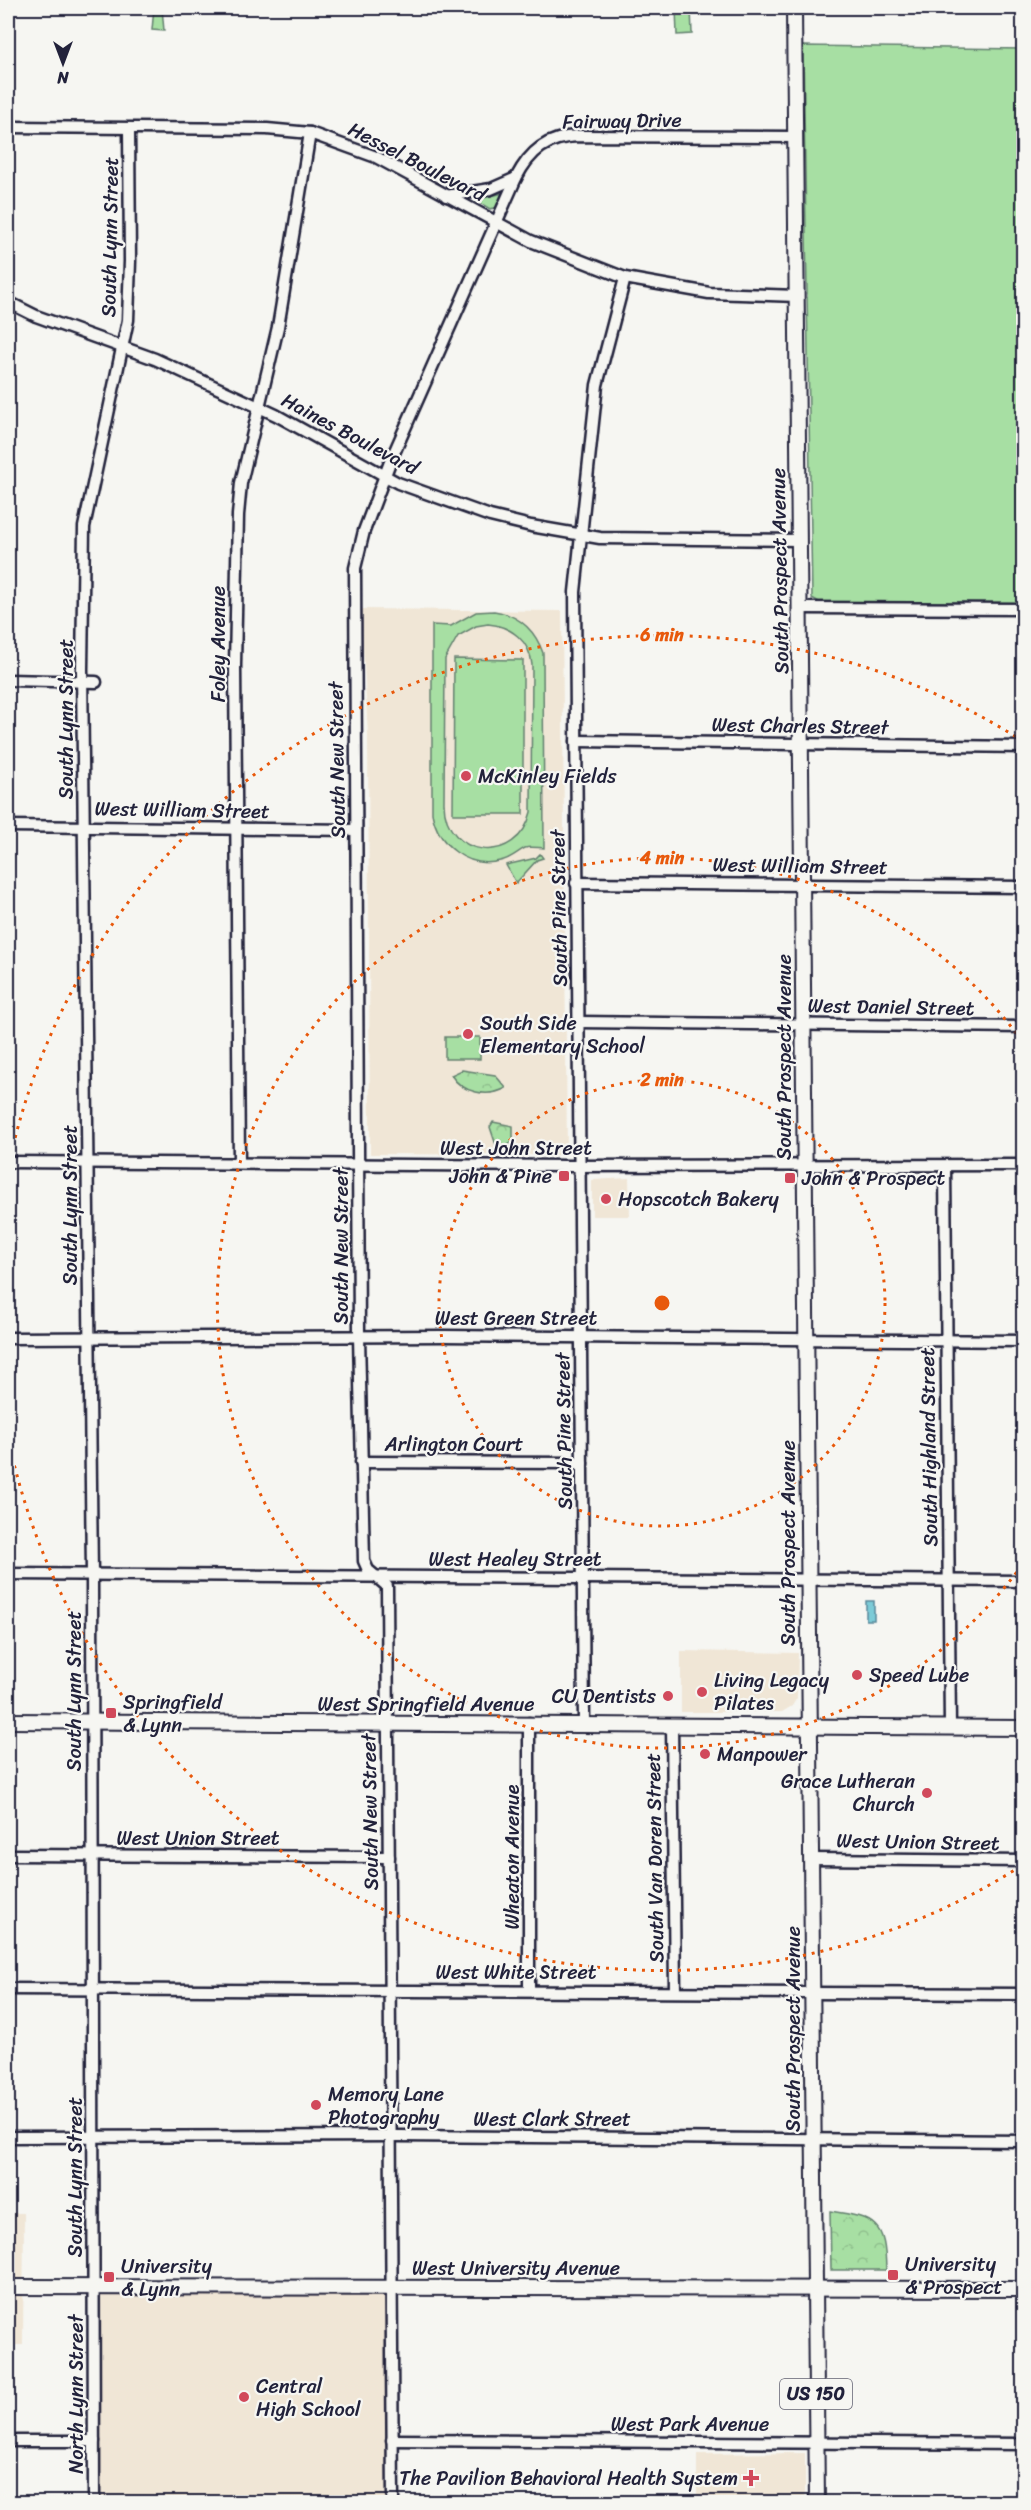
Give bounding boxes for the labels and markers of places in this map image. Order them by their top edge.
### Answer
place label: McKinley Fields [478,759,617,794]
marker: McKinley Fields [459,769,473,783]
place label: South Side Elementary School [480,1006,645,1064]
marker: South Side Elementary School [461,1027,475,1041]
place label: John & Pine [448,1159,552,1194]
place label: John & Prospect [801,1161,945,1196]
marker: John & Pine [557,1169,571,1183]
marker: John & Prospect [783,1171,797,1185]
place label: Hopscotch Bakery [618,1182,779,1217]
marker: Hopscotch Bakery [599,1192,613,1206]
centre of rings [652,1293,672,1313]
place label: Speed Lube [869,1658,969,1693]
place label: Living Legacy Pilates [714,1663,830,1721]
marker: Speed Lube [850,1668,864,1682]
place label: CU Dentists [552,1679,657,1714]
place label: Springfield & Lynn [123,1685,224,1743]
marker: Living Legacy Pilates [695,1685,709,1699]
marker: CU Dentists [661,1689,675,1703]
marker: Springfield & Lynn [104,1706,118,1720]
place label: Manpower [717,1737,808,1772]
marker: Manpower [698,1747,712,1761]
place label: Grace Lutheran Church [781,1764,915,1822]
marker: Grace Lutheran Church [920,1786,934,1800]
place label: Memory Lane Photography [328,2077,444,2135]
marker: Memory Lane Photography [309,2098,323,2112]
place label: University & Prospect [905,2247,1002,2305]
place label: University & Lynn [121,2249,213,2307]
marker: University & Prospect [886,2268,900,2282]
marker: University & Lynn [102,2270,116,2284]
place label: Central High School [256,2369,362,2427]
marker: Central High School [237,2390,251,2404]
place label: The Pavilion Behavioral Health System [399,2461,738,2496]
marker: The Pavilion Behavioral Health System [742,2469,760,2487]

